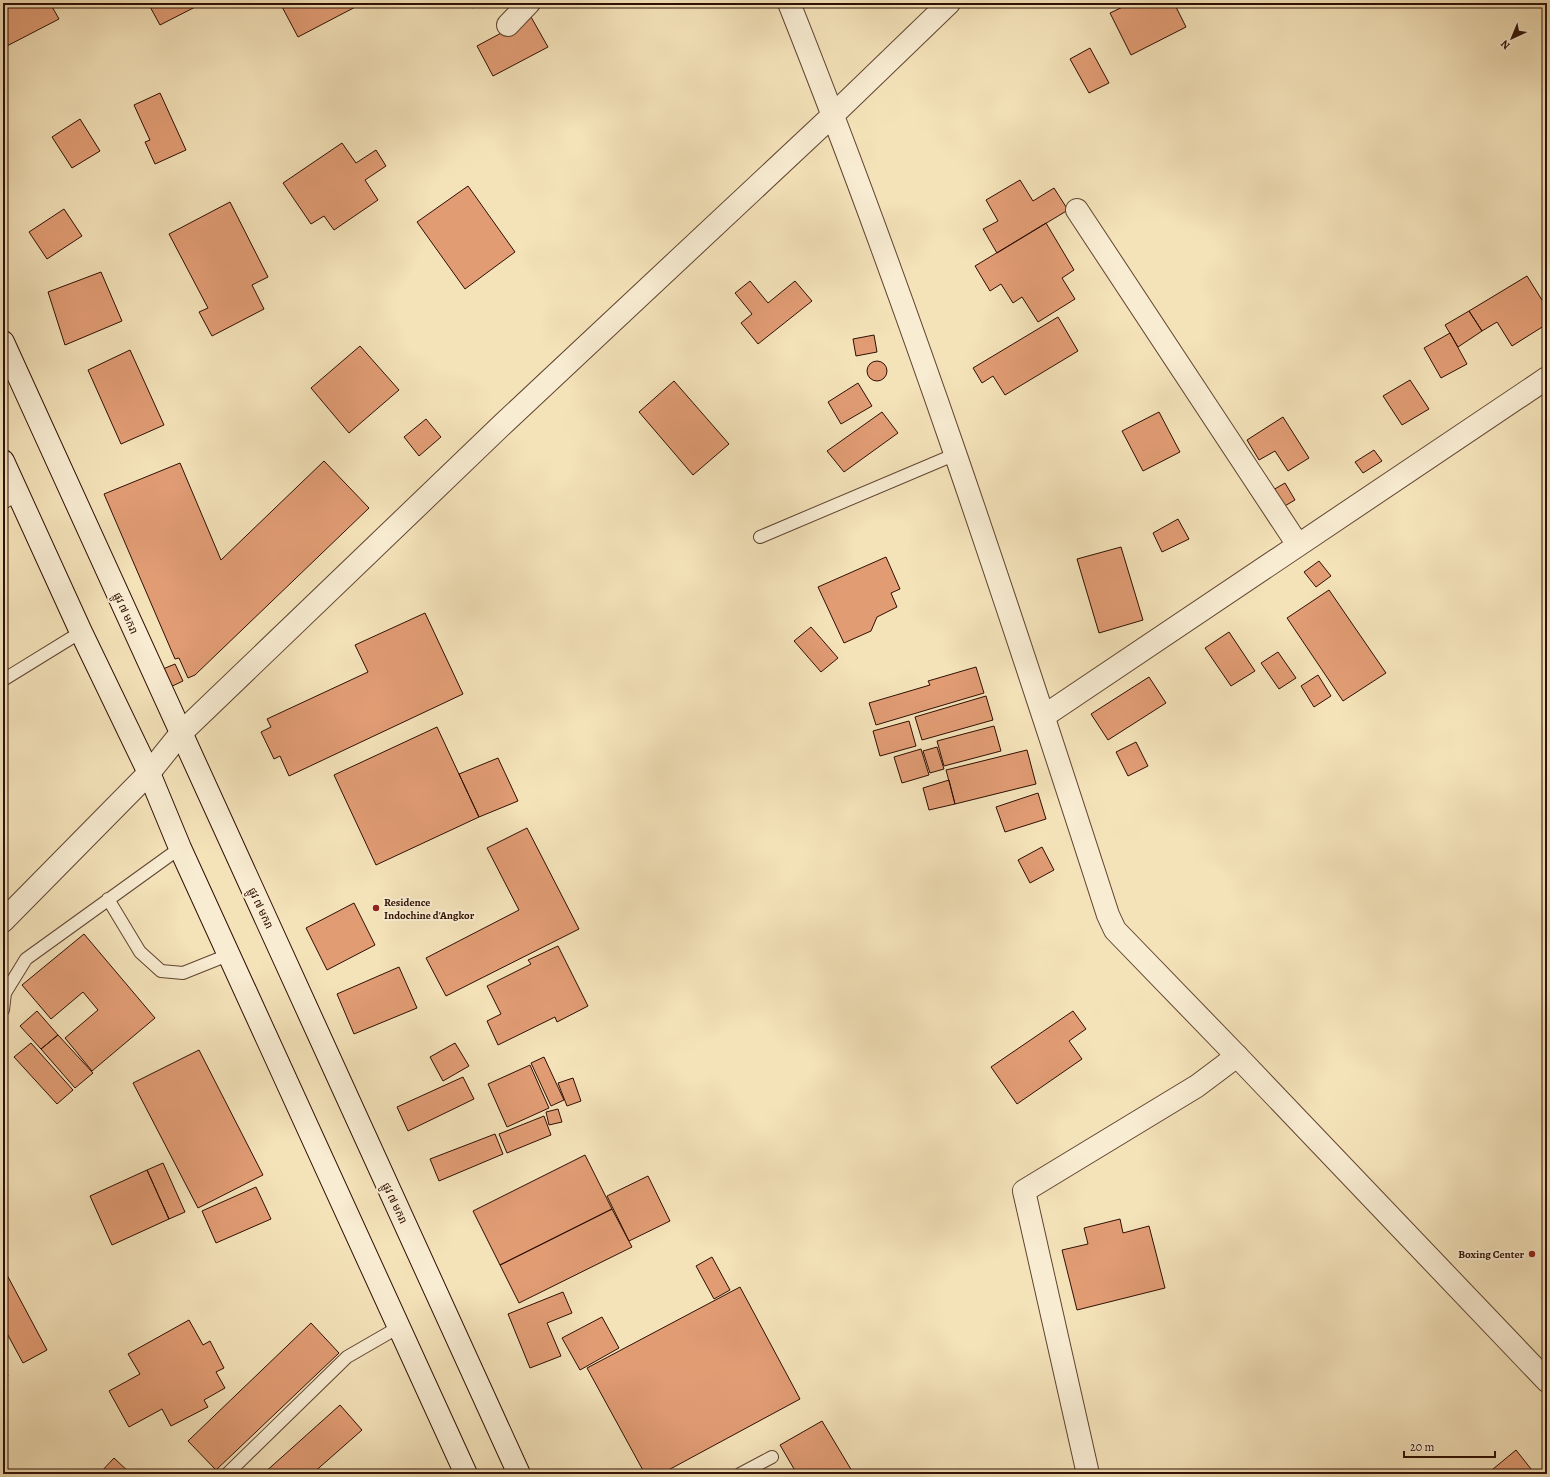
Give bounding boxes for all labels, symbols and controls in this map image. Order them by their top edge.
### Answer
north arrow [1492,18,1532,58]
text: N [1497,37,1513,53]
street label: ផ្លូវ ៧ មករា [108,590,141,637]
street label: ផ្លូវ ៧ មករា [242,885,277,932]
place label: Residence Indochine d'Angkor [384,895,475,923]
marker: Residence Indochine d'Angkor [371,903,381,913]
street label: ផ្លូវ ៧ មករា [376,1180,411,1227]
place label: Boxing Center [1458,1247,1524,1262]
marker: Boxing Center [1527,1249,1537,1259]
scale bar [1404,1433,1495,1459]
text: 20 m [1410,1439,1434,1455]

